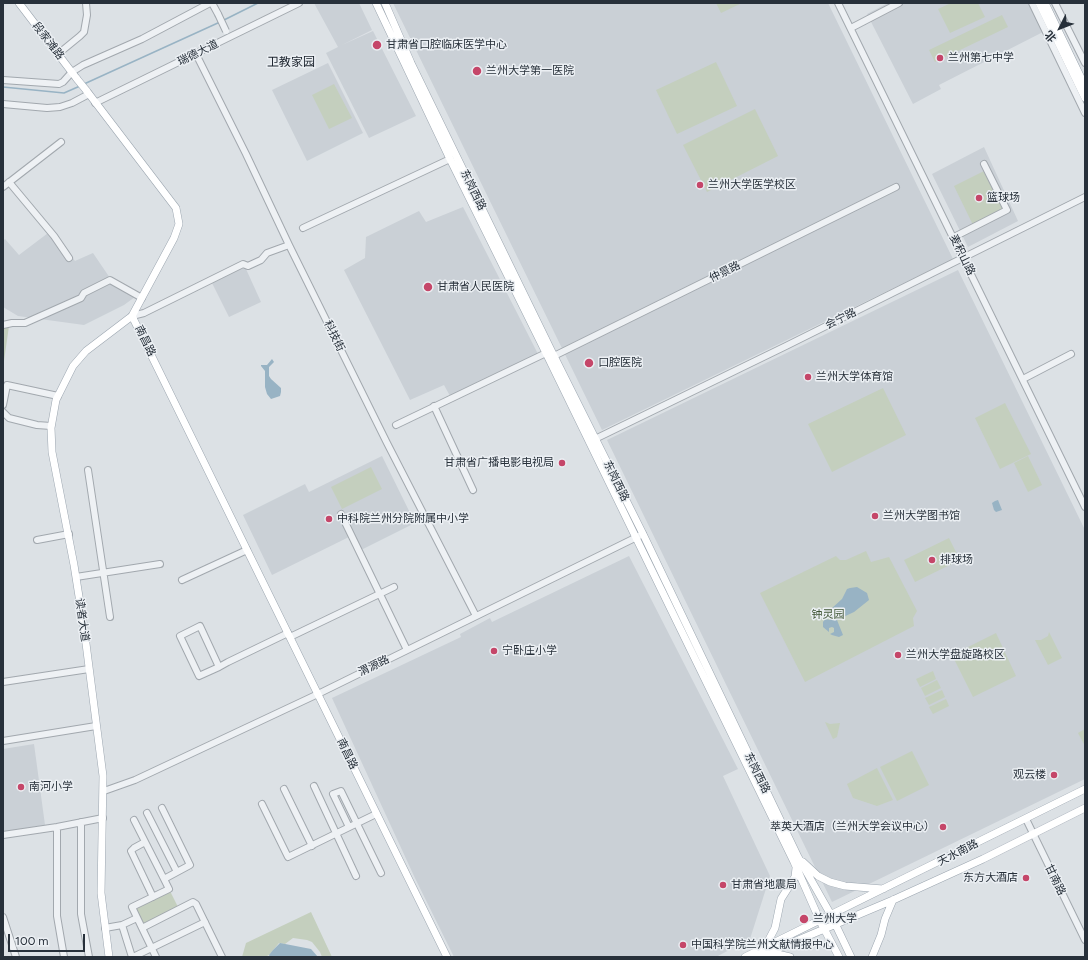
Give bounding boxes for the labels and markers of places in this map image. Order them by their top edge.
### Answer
place label: 甘肃省口腔临床医学中心 [386,38,507,52]
marker: 甘肃省口腔临床医学中心 [371,39,383,51]
place label: 兰州第七中学 [948,51,1014,65]
marker: 兰州第七中学 [935,53,945,63]
place label: 兰州大学第一医院 [486,64,574,78]
marker: 兰州大学第一医院 [471,65,483,77]
place label: 兰州大学医学校区 [708,178,796,192]
marker: 兰州大学医学校区 [695,180,705,190]
place label: 篮球场 [987,191,1020,205]
marker: 篮球场 [974,193,984,203]
place label: 甘肃省人民医院 [437,280,514,294]
marker: 甘肃省人民医院 [422,281,434,293]
place label: 口腔医院 [598,356,642,370]
marker: 口腔医院 [583,357,595,369]
place label: 兰州大学体育馆 [816,370,893,384]
marker: 兰州大学体育馆 [803,372,813,382]
place label: 甘肃省广播电影电视局 [444,456,554,470]
marker: 甘肃省广播电影电视局 [557,458,567,468]
place label: 兰州大学图书馆 [883,509,960,523]
marker: 兰州大学图书馆 [870,511,880,521]
place label: 中科院兰州分院附属中小学 [337,512,469,526]
marker: 中科院兰州分院附属中小学 [324,514,334,524]
place label: 排球场 [940,553,973,567]
marker: 排球场 [927,555,937,565]
place label: 宁卧庄小学 [502,644,557,658]
marker: 宁卧庄小学 [489,646,499,656]
place label: 兰州大学盘旋路校区 [906,648,1005,662]
marker: 兰州大学盘旋路校区 [893,650,903,660]
place label: 观云楼 [1013,768,1046,782]
marker: 观云楼 [1049,770,1059,780]
place label: 南河小学 [29,780,73,794]
marker: 南河小学 [16,782,26,792]
place label: 萃英大酒店（兰州大学会议中心） [770,820,935,834]
marker: 萃英大酒店（兰州大学会议中心） [938,822,948,832]
place label: 东方大酒店 [963,871,1018,885]
marker: 东方大酒店 [1021,873,1031,883]
place label: 甘肃省地震局 [731,878,797,892]
marker: 甘肃省地震局 [718,880,728,890]
place label: 兰州大学 [813,912,857,926]
marker: 兰州大学 [798,913,810,925]
place label: 中国科学院兰州文献情报中心 [691,938,834,952]
marker: 中国科学院兰州文献情报中心 [678,940,688,950]

